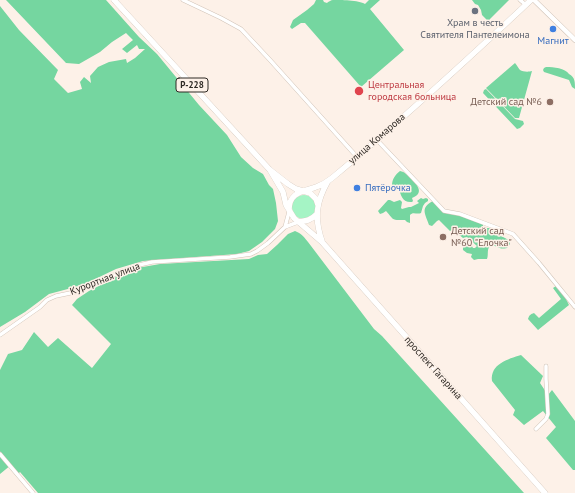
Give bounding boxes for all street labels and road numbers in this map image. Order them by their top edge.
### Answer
road number: Р-228 [176,78,208,92]
street label: улица Комарова [346,111,408,167]
street label: Курортная улица [68,260,142,298]
street label: проспект Гагарина [402,334,464,402]

